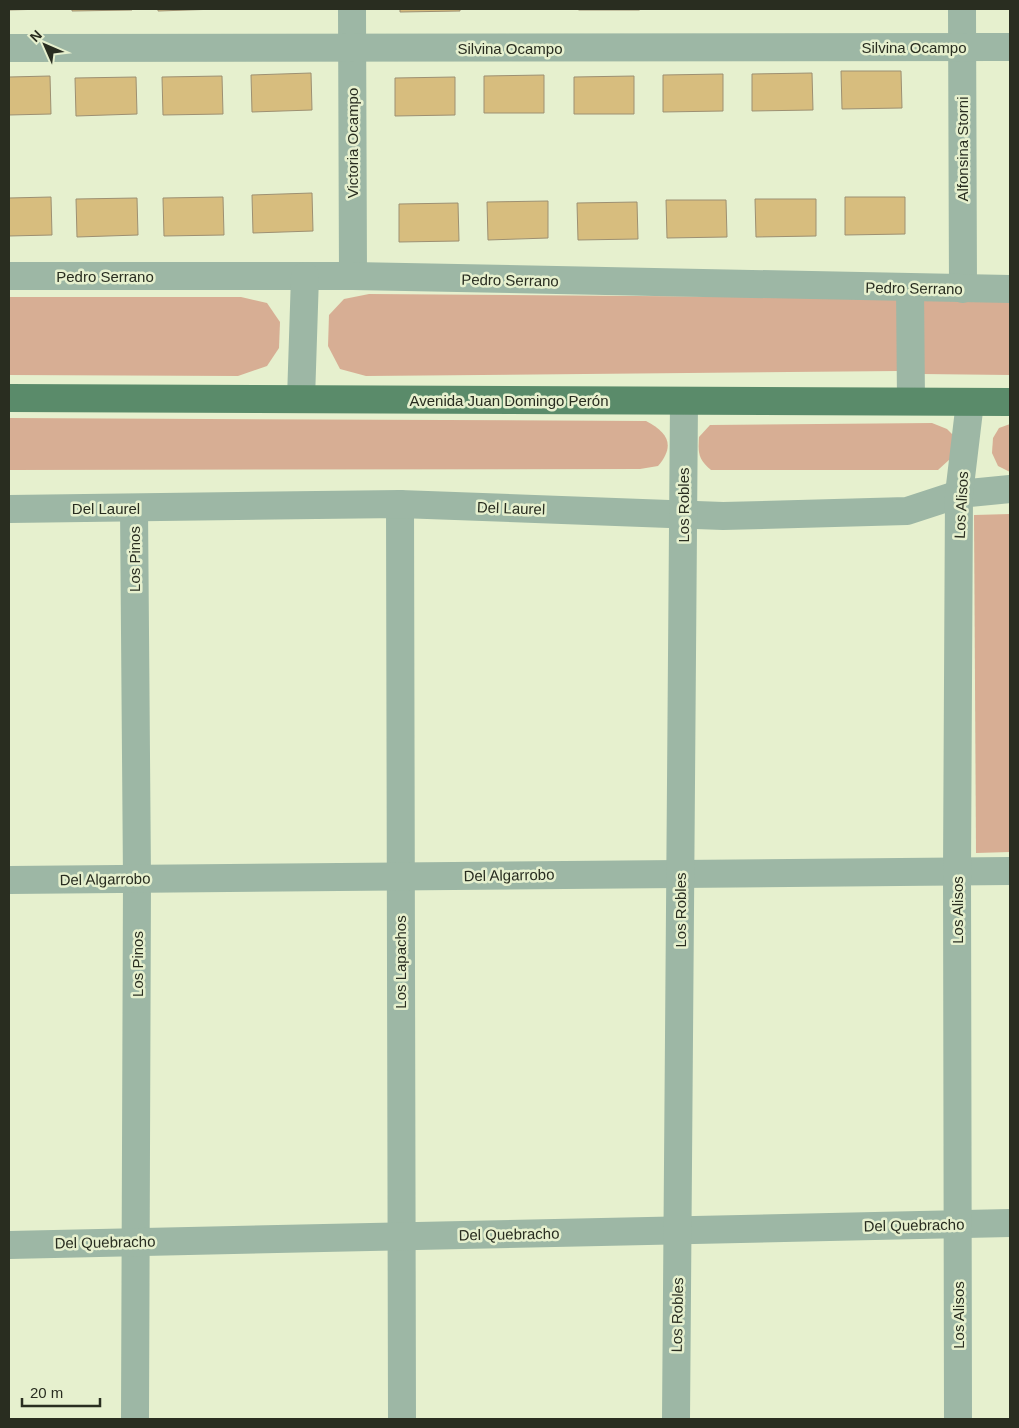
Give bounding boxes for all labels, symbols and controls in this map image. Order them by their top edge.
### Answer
north arrow [20,20,70,70]
text: N [27,27,45,45]
street label: Silvina Ocampo [861,39,967,56]
street label: Silvina Ocampo [457,40,563,57]
street label: Victoria Ocampo [344,88,361,198]
street label: Alfonsina Storni [954,96,971,202]
street label: Pedro Serrano [56,268,154,285]
street label: Pedro Serrano [461,271,559,289]
street label: Pedro Serrano [865,279,963,297]
street label: Avenida Juan Domingo Perón [409,392,609,409]
street label: Los Robles [675,467,692,543]
street label: Los Alisos [951,471,971,539]
street label: Del Laurel [477,498,545,518]
street label: Del Laurel [72,500,140,517]
street label: Los Pinos [126,526,143,592]
street label: Del Algarrobo [463,866,555,884]
street label: Del Algarrobo [59,870,151,888]
street label: Los Robles [672,872,689,948]
street label: Los Alisos [949,876,966,944]
street label: Los Lapachos [392,915,409,1009]
street label: Los Pinos [129,931,146,997]
street label: Del Quebracho [863,1216,965,1234]
street label: Del Quebracho [458,1225,560,1243]
street label: Del Quebracho [54,1233,156,1251]
street label: Los Robles [668,1277,686,1353]
street label: Los Alisos [950,1281,967,1349]
scale bar [22,1376,100,1408]
text: 20 m [30,1384,63,1401]

